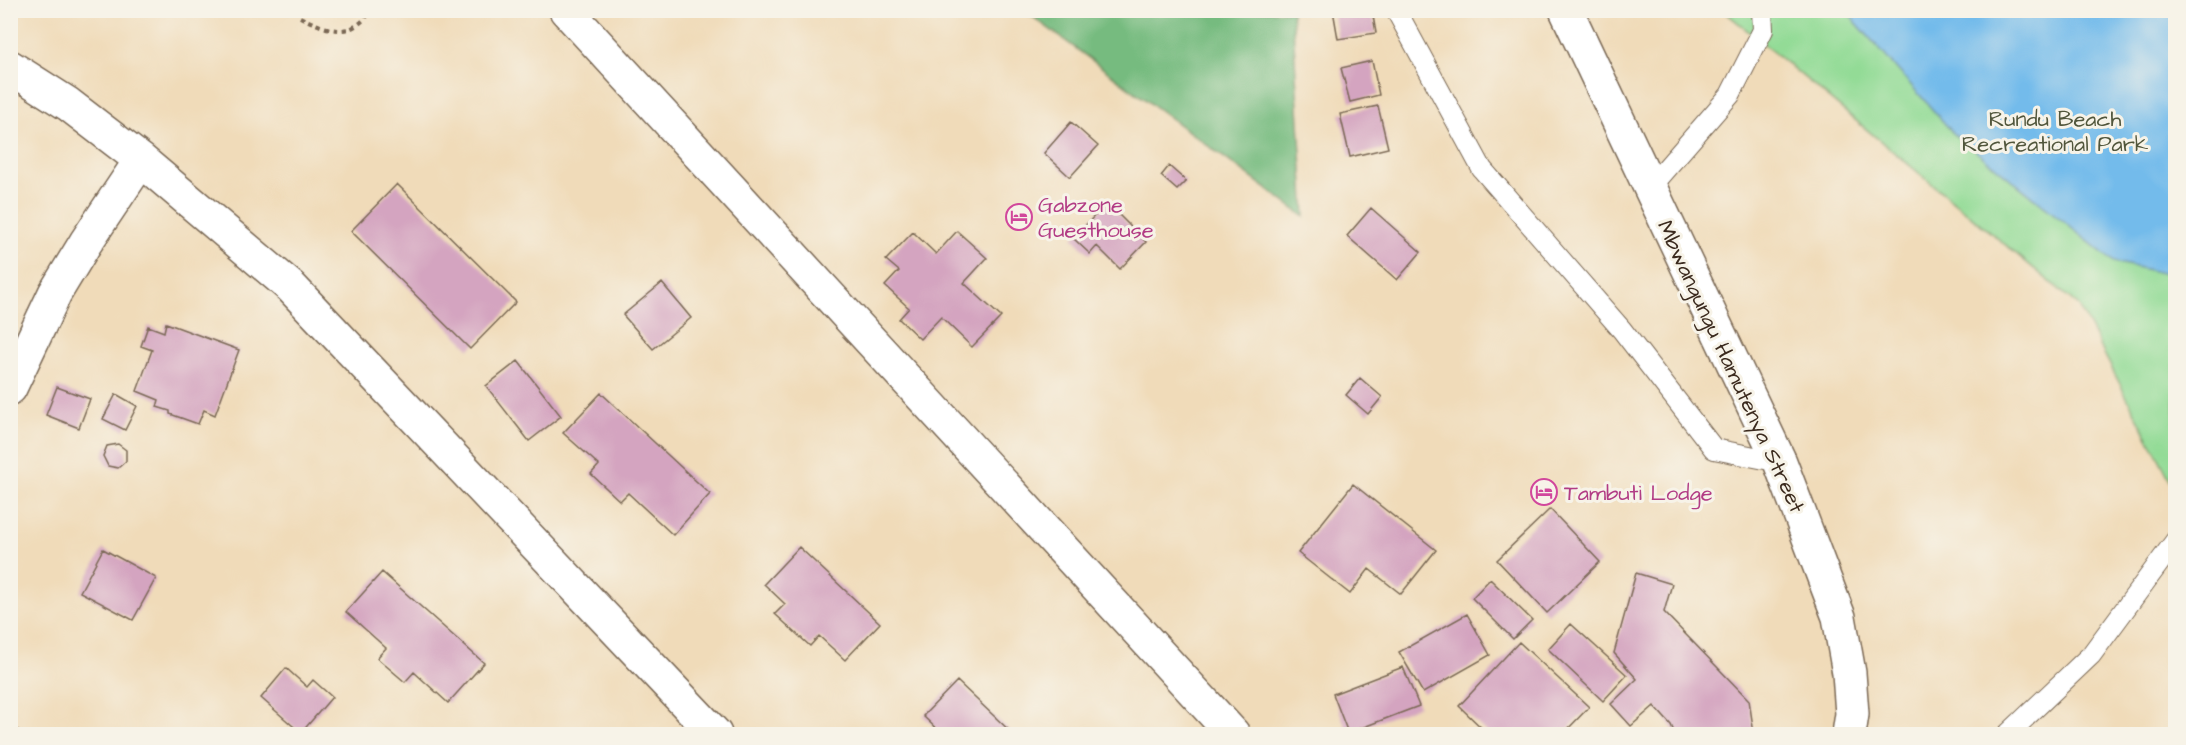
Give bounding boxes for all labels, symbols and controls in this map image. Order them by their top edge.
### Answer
park label: Rundu Beach Recreational Park [1962,104,2149,160]
place label: Gabzone Guesthouse [1038,190,1154,246]
hotel icon: Gabzone Guesthouse [1004,202,1034,232]
street label: Mbwangungu Hamutenya Street [1648,215,1812,519]
hotel icon: Tambuti Lodge [1529,477,1559,507]
place label: Tambuti Lodge [1564,478,1713,510]

